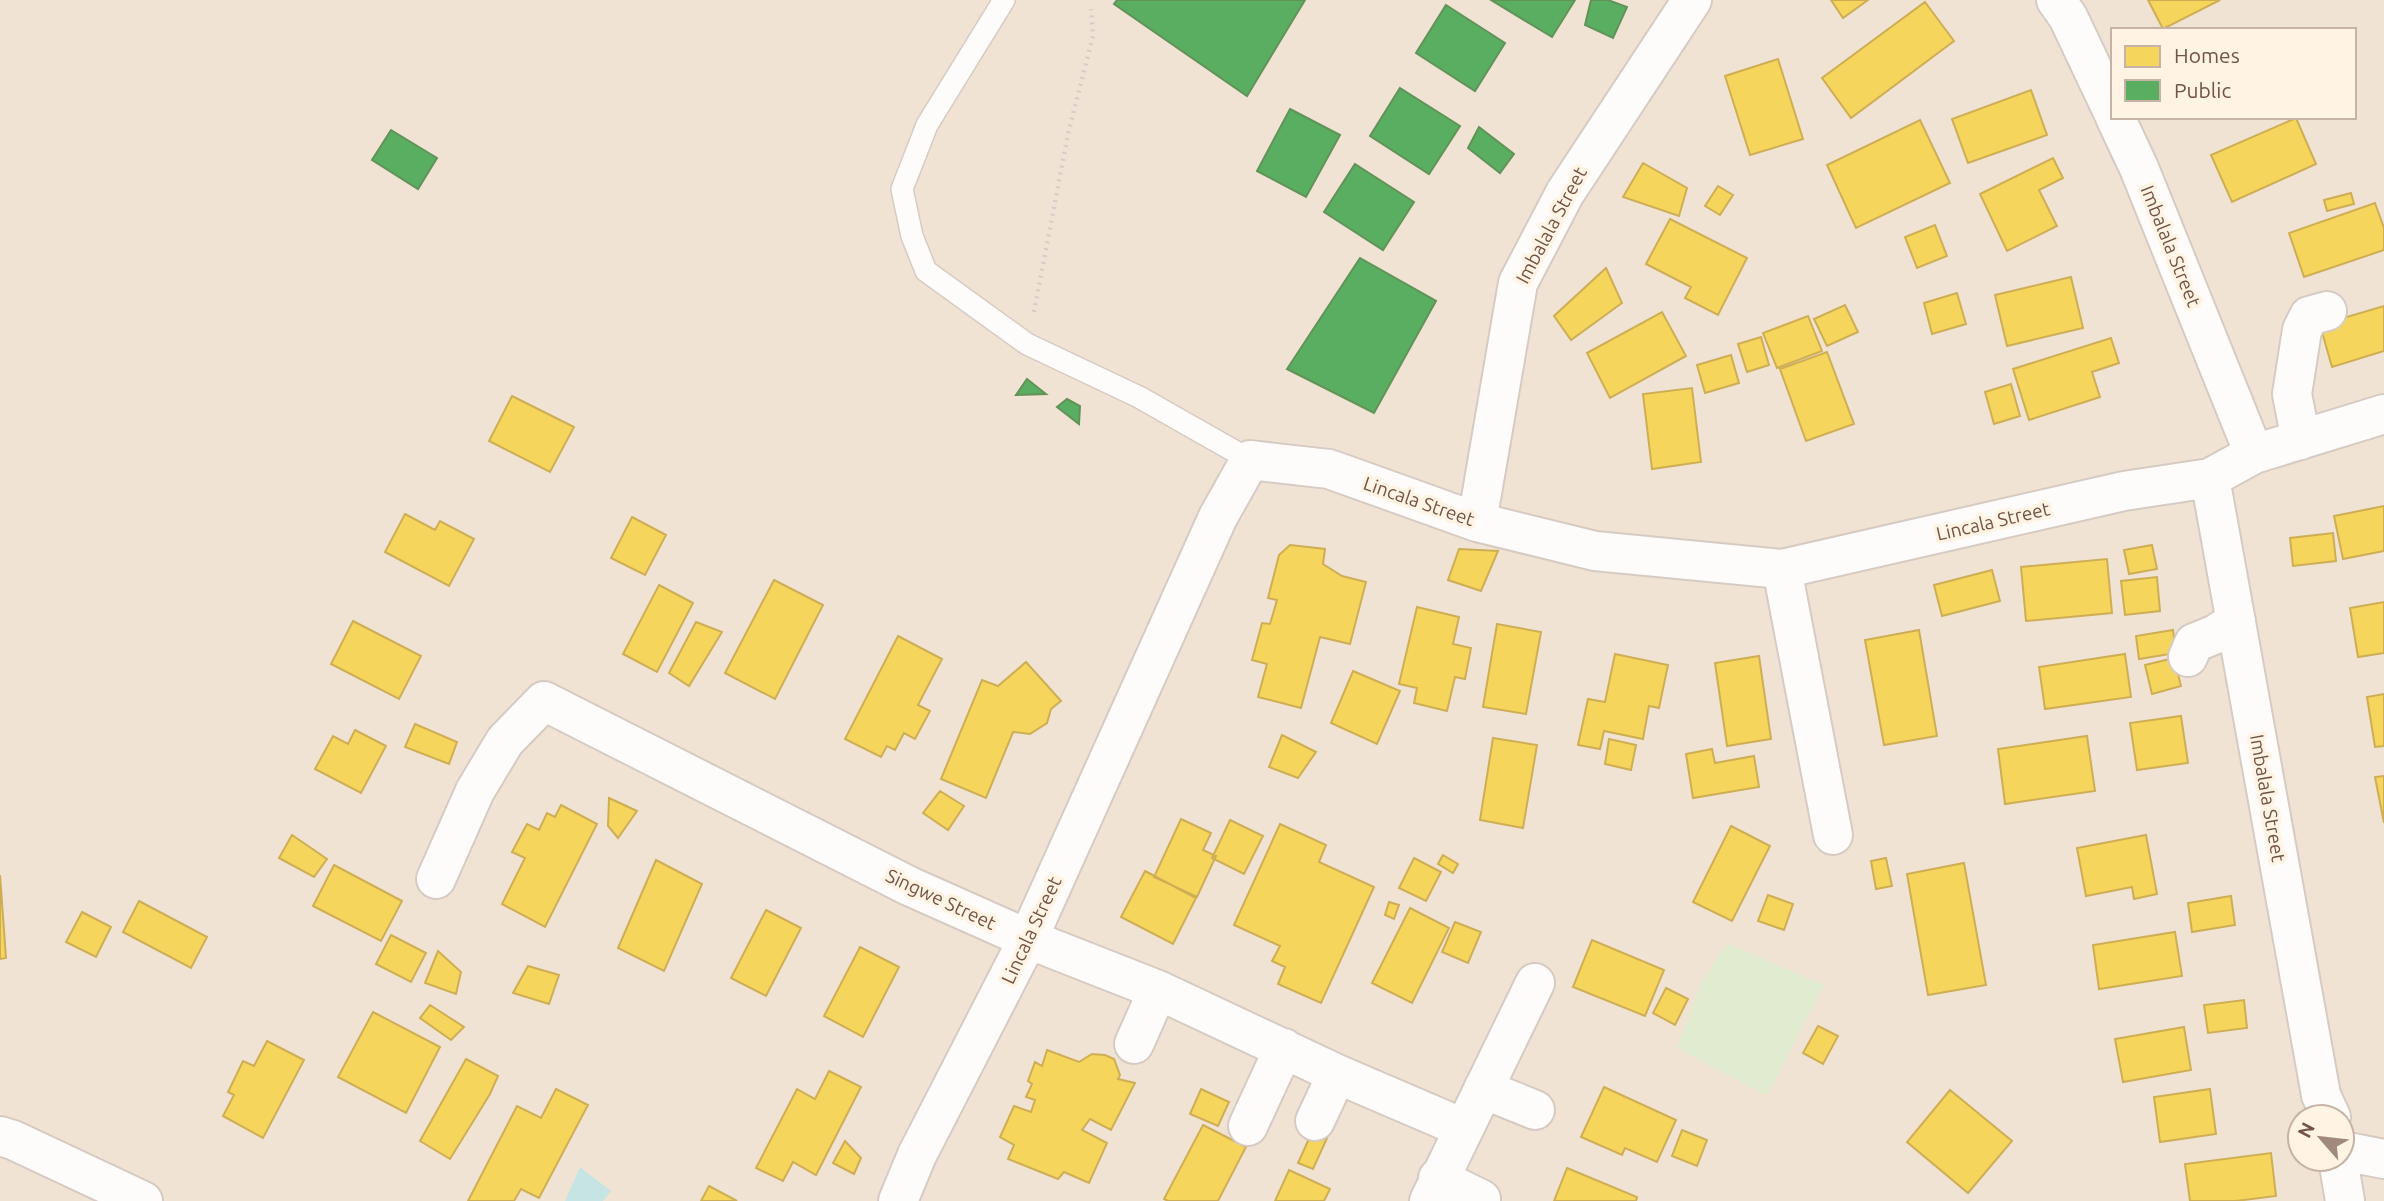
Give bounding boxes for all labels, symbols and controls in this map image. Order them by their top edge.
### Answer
legend [2111,28,2356,119]
text: Homes [2174,43,2240,67]
text: Public [2174,78,2231,102]
street label: Imbalala Street [1511,162,1591,287]
street label: Imbalala Street [2137,182,2206,310]
street label: Lincala Street [1361,472,1478,530]
street label: Lincala Street [1934,497,2052,545]
street label: Imbalala Street [2246,733,2290,864]
street label: Singwe Street [882,864,1000,934]
street label: Lincala Street [997,872,1066,987]
north arrow [2286,1103,2356,1173]
text: N [2293,1119,2319,1141]

